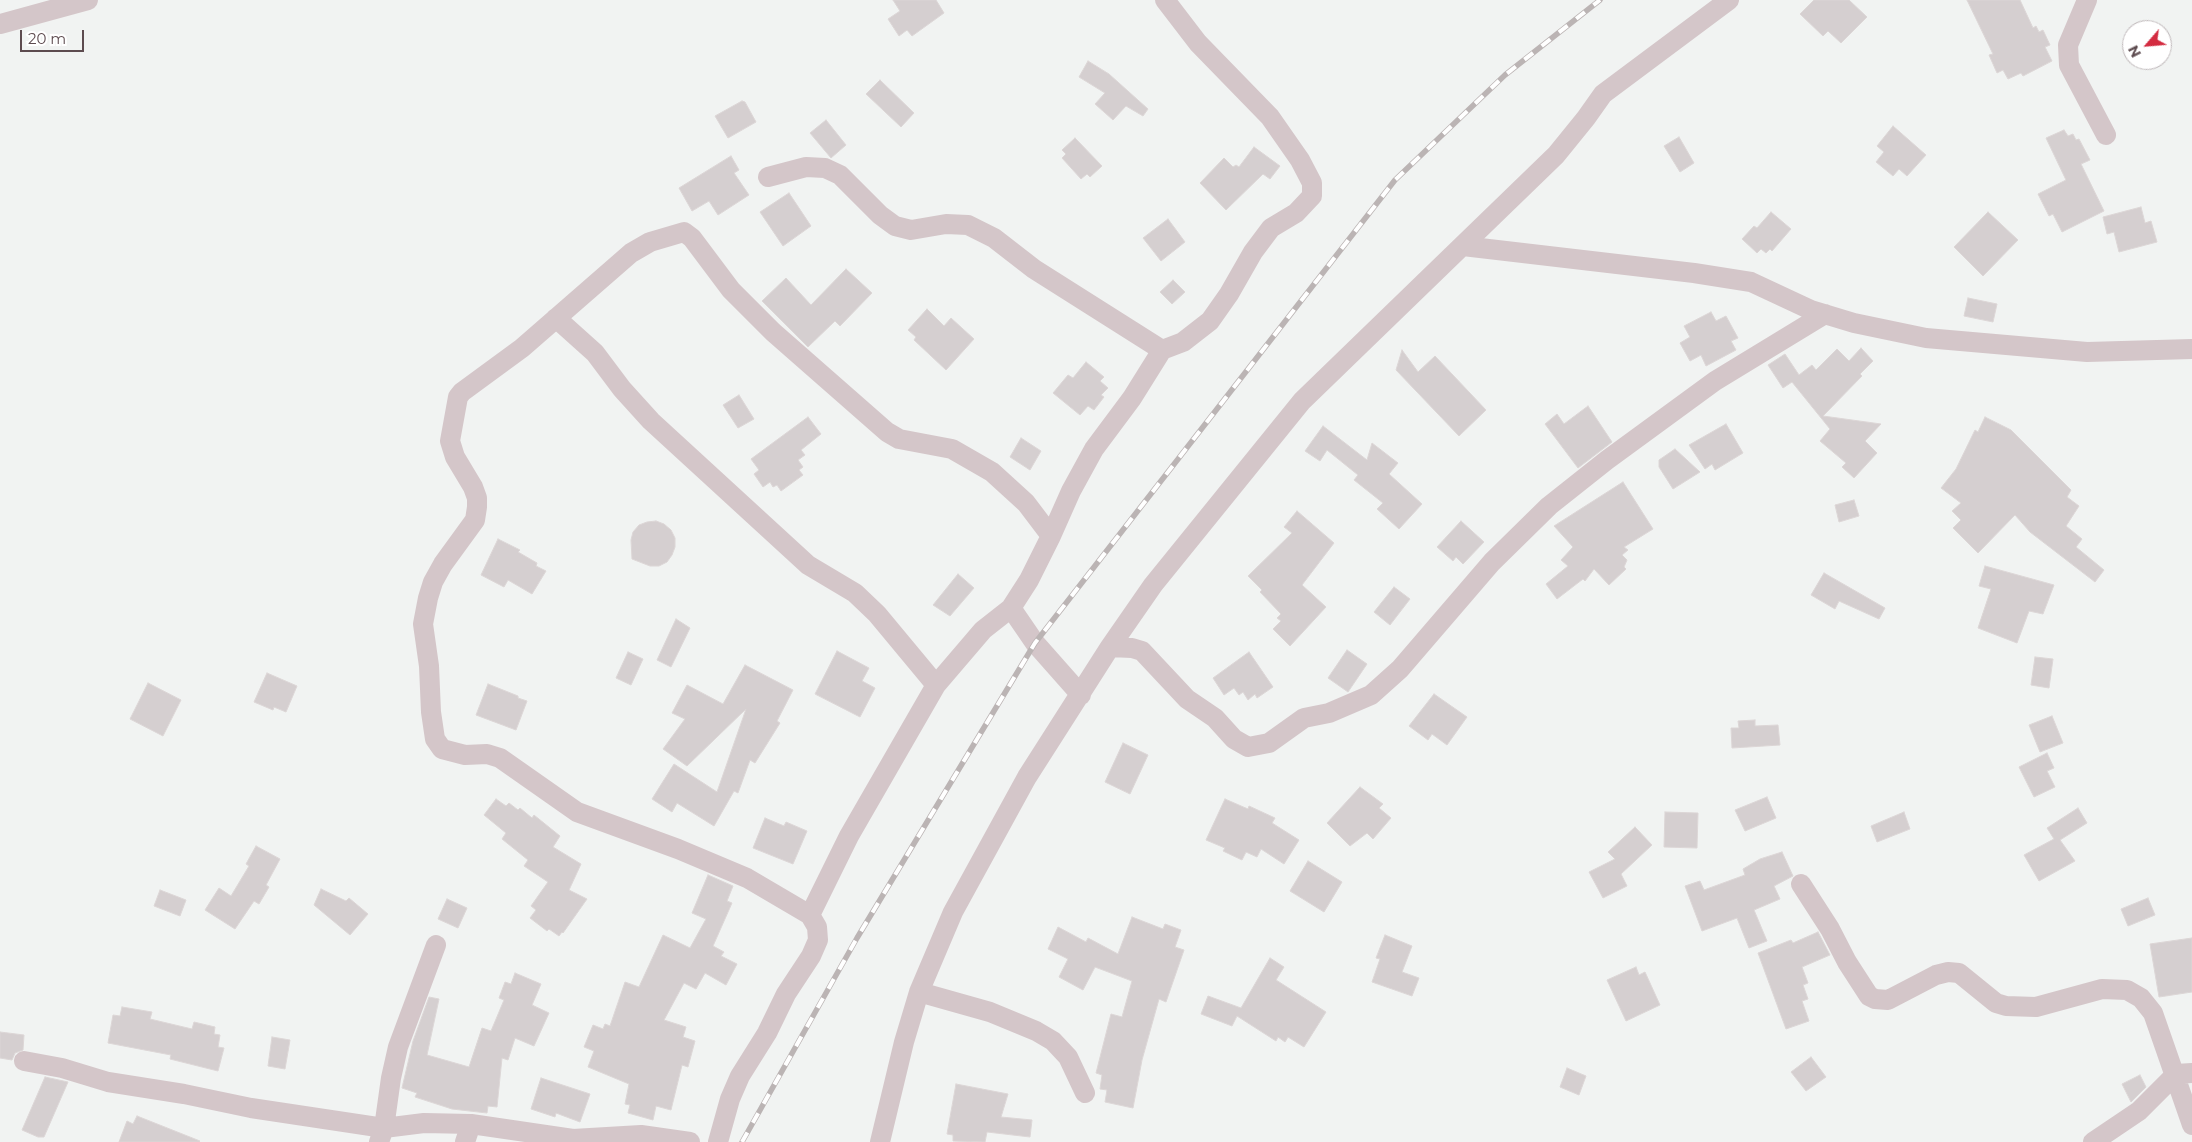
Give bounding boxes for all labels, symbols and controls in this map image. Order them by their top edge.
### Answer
scale bar [22,20,86,52]
north arrow [2122,20,2172,70]
text: 20 m [28,29,66,48]
text: N [2124,42,2145,60]

